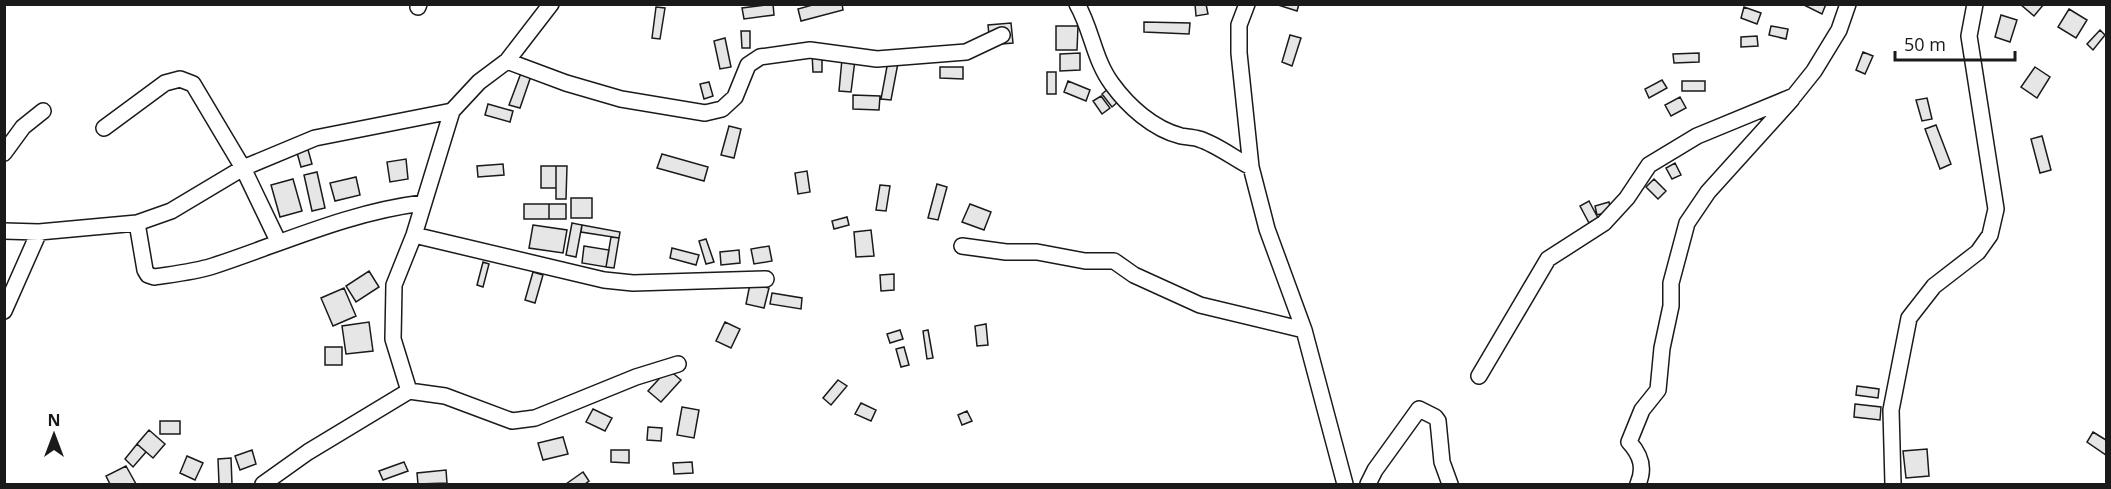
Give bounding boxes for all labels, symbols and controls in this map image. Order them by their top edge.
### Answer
scale bar [1895,24,2015,62]
text: 50 m [1904,32,1946,56]
north arrow [24,405,84,465]
text: N [47,409,61,431]

